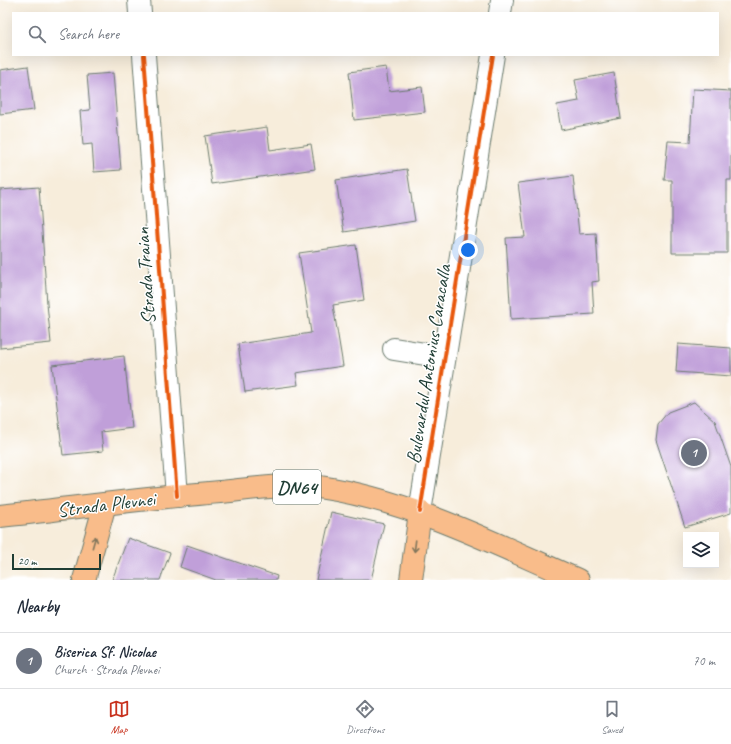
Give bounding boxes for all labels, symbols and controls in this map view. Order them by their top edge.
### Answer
search box [12,12,719,56]
icon: search [26,23,48,45]
text: Search here [58,25,119,44]
street label: Strada Traian [130,226,161,325]
your location [458,240,478,260]
street label: Bulevardul Antonius Caracalla [400,261,457,465]
pin: 1 [681,438,707,468]
road number: DN64 [273,470,321,504]
street label: Strada Plevnei [56,486,159,523]
map controls [683,532,719,568]
button: layers [683,532,719,568]
one-way arrow [91,536,98,549]
one-way arrow [411,539,419,552]
scale bar [12,552,101,571]
text: 20 m [18,554,37,568]
text: Nearby [16,596,59,617]
text: Biserica Sf. Nicolae [54,643,156,662]
text: 1 [26,653,32,669]
text: 70 m [693,653,715,669]
text: Church · Strada Plevnei [54,662,159,678]
tab: Map [108,698,130,736]
tab: Directions [346,698,385,736]
tab: Saved [601,698,623,736]

